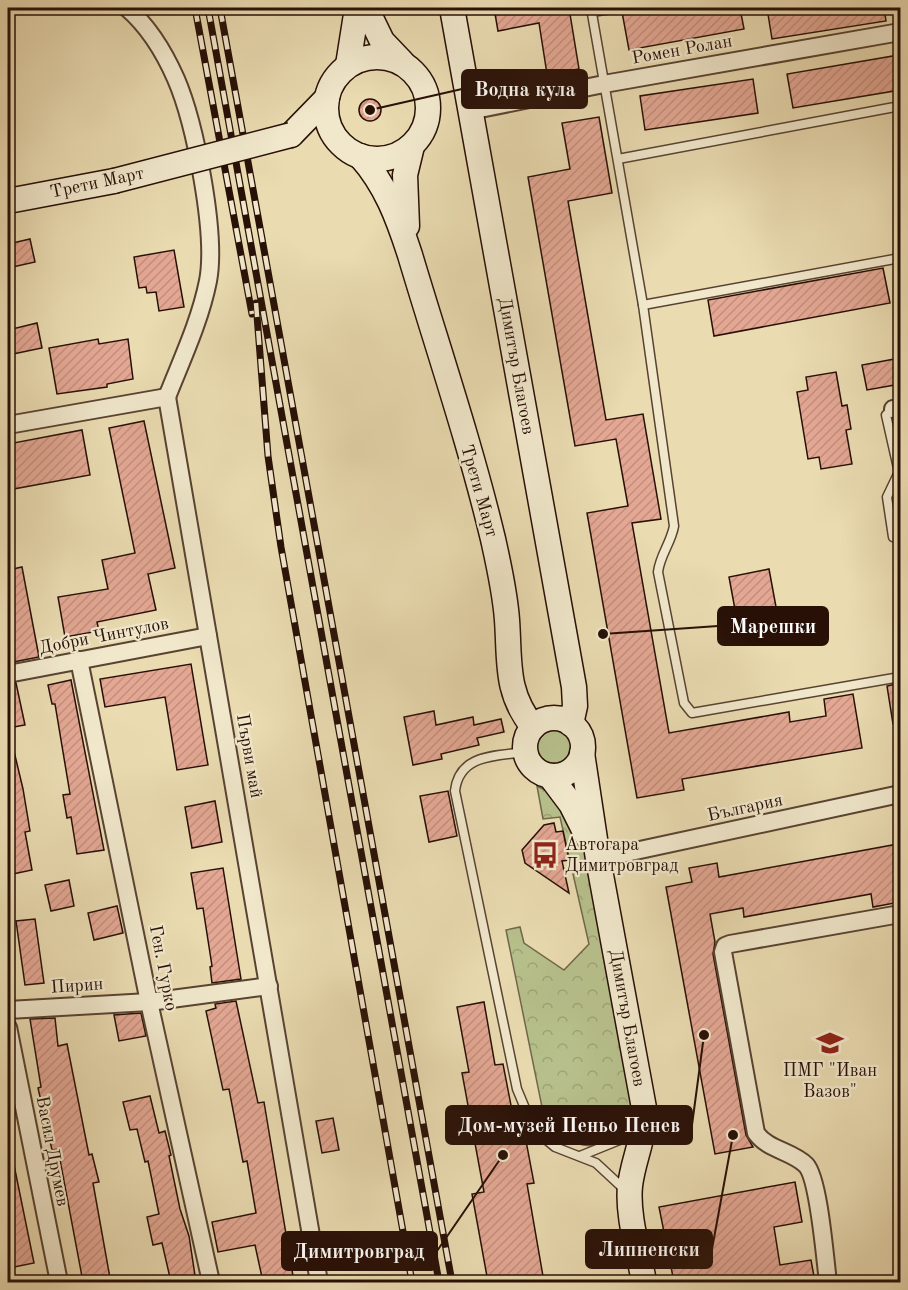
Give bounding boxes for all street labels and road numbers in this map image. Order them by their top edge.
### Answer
street label: Ромен Ролан [630,32,734,68]
street label: Трети Март [48,164,146,202]
street label: Димитър Благоев [495,296,537,436]
street label: Трети Март [457,443,501,539]
street label: Добри Чинтулов [38,615,170,657]
street label: Първи май [233,712,265,800]
street label: България [706,791,784,825]
street label: Ген. Гурко [146,924,180,1013]
street label: Димитър Благоев [606,948,648,1088]
street label: Пирин [50,975,104,997]
street label: Васил Друмев [32,1094,72,1208]

